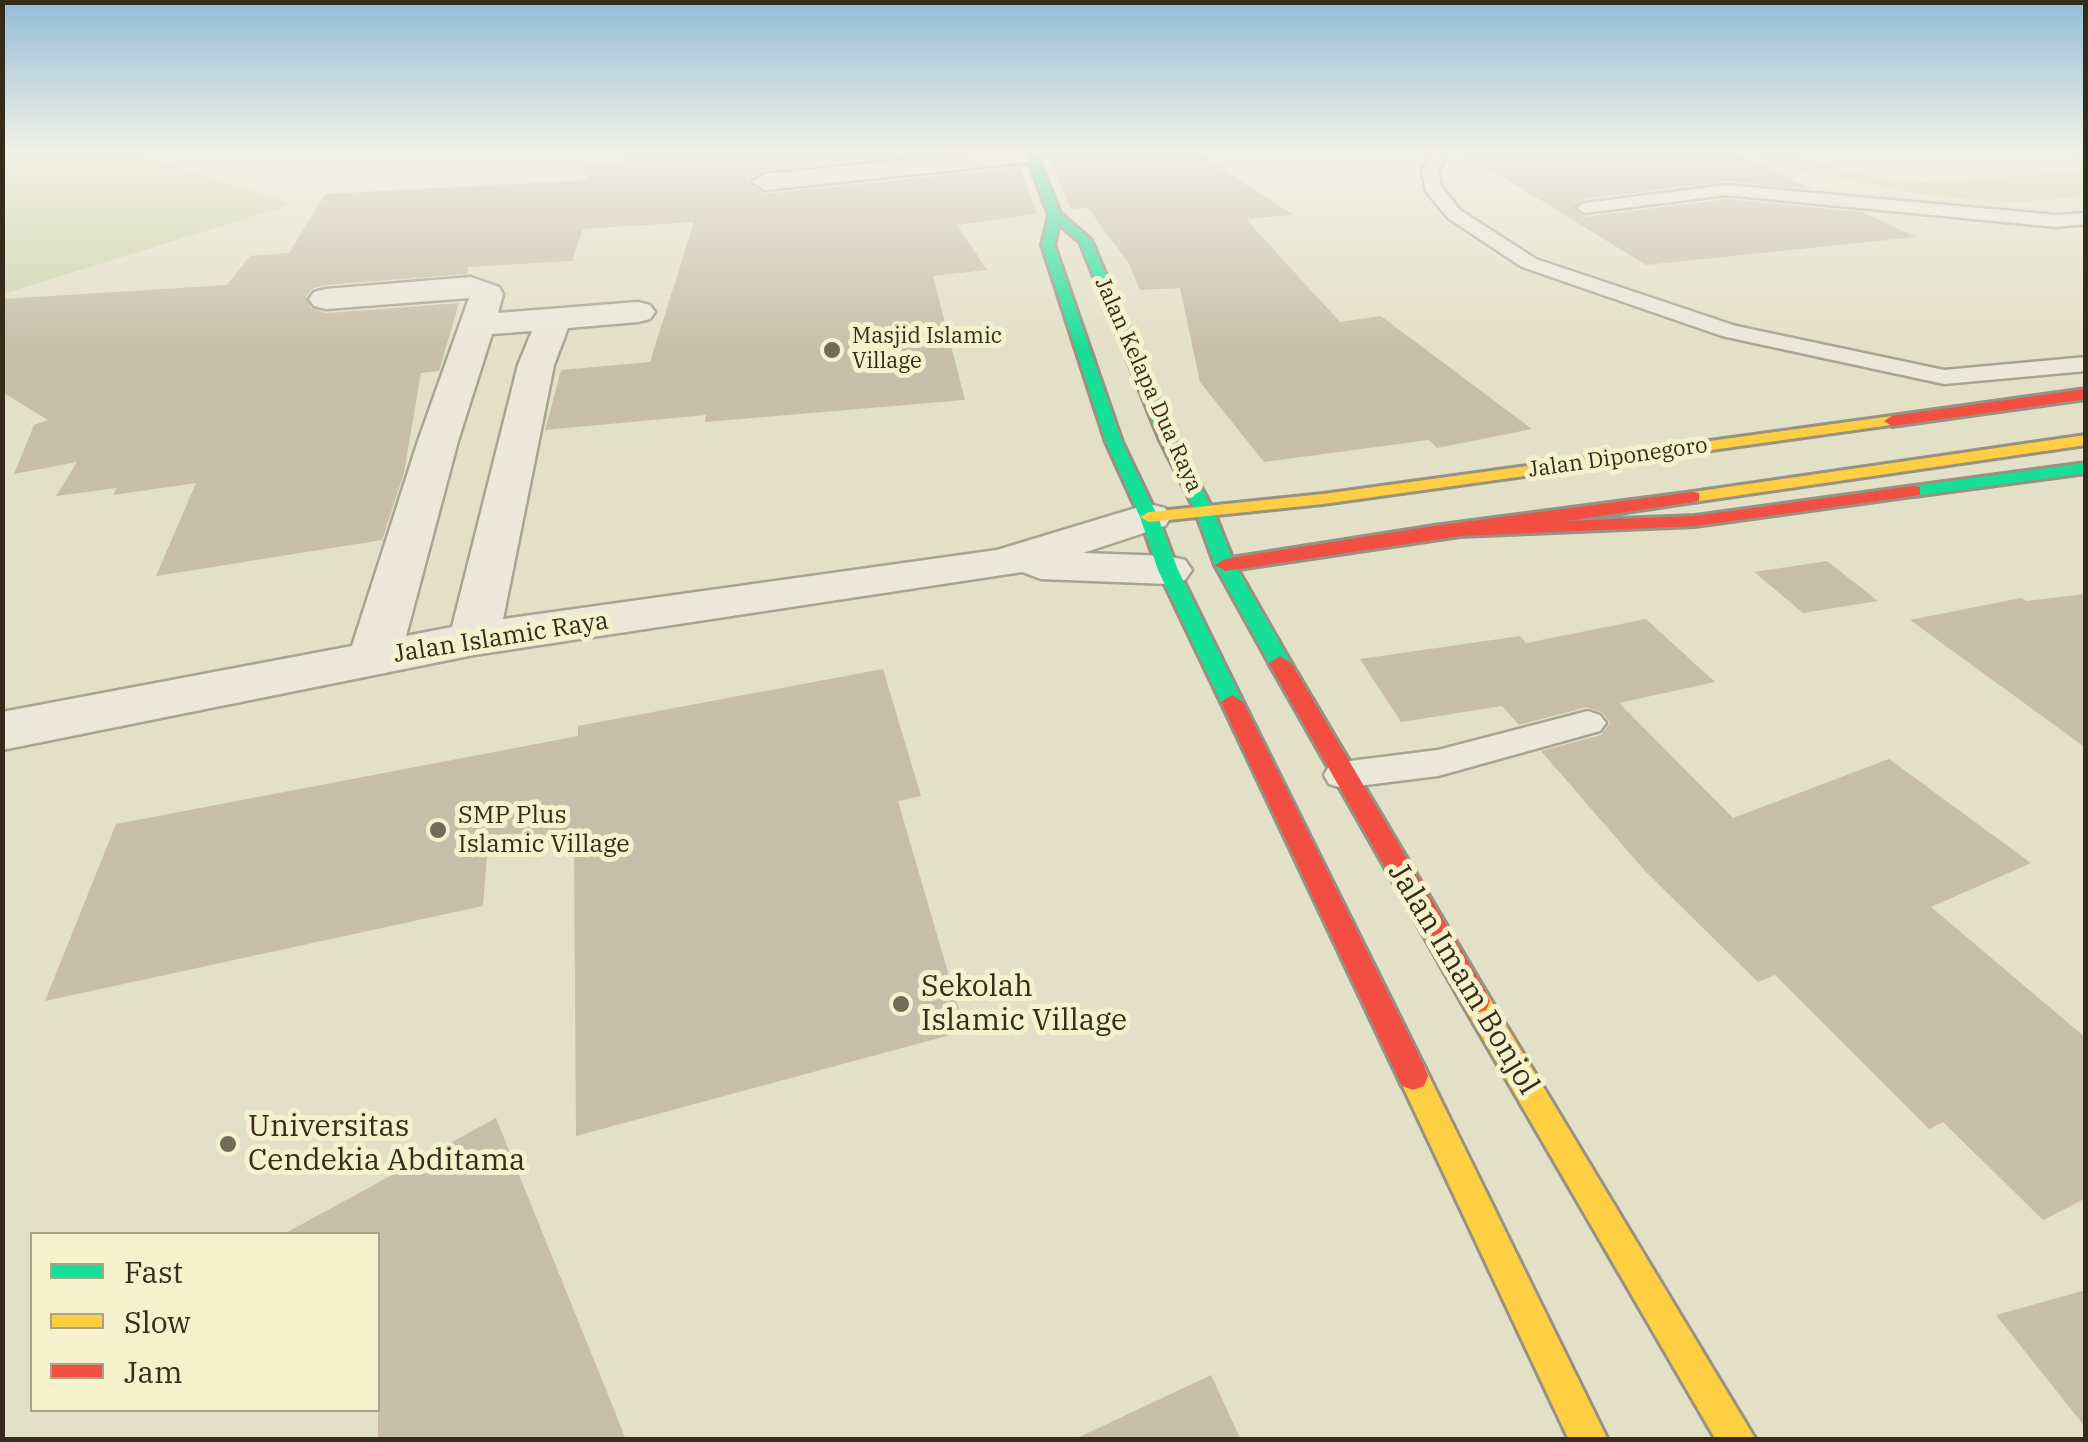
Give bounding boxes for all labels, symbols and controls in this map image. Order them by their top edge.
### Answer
street label: Jalan Kelapa Dua Raya [1089,274,1207,496]
place label: Masjid Islamic Village [852,324,1002,376]
marker: Masjid Islamic Village [821,339,843,361]
street label: Jalan Diponegoro [1527,432,1709,484]
street label: Jalan Islamic Raya [391,606,611,670]
place label: SMP Plus Islamic Village [458,801,630,860]
marker: SMP Plus Islamic Village [427,819,449,841]
street label: Jalan Imam Bonjol [1380,857,1546,1101]
place label: Sekolah Islamic Village [921,969,1127,1040]
marker: Sekolah Islamic Village [890,993,912,1015]
place label: Universitas Cendekia Abditama [248,1109,525,1180]
marker: Universitas Cendekia Abditama [217,1133,239,1155]
legend [30,1232,380,1412]
text: Fast [124,1252,183,1291]
text: Slow [124,1302,191,1341]
text: Jam [124,1352,183,1391]

